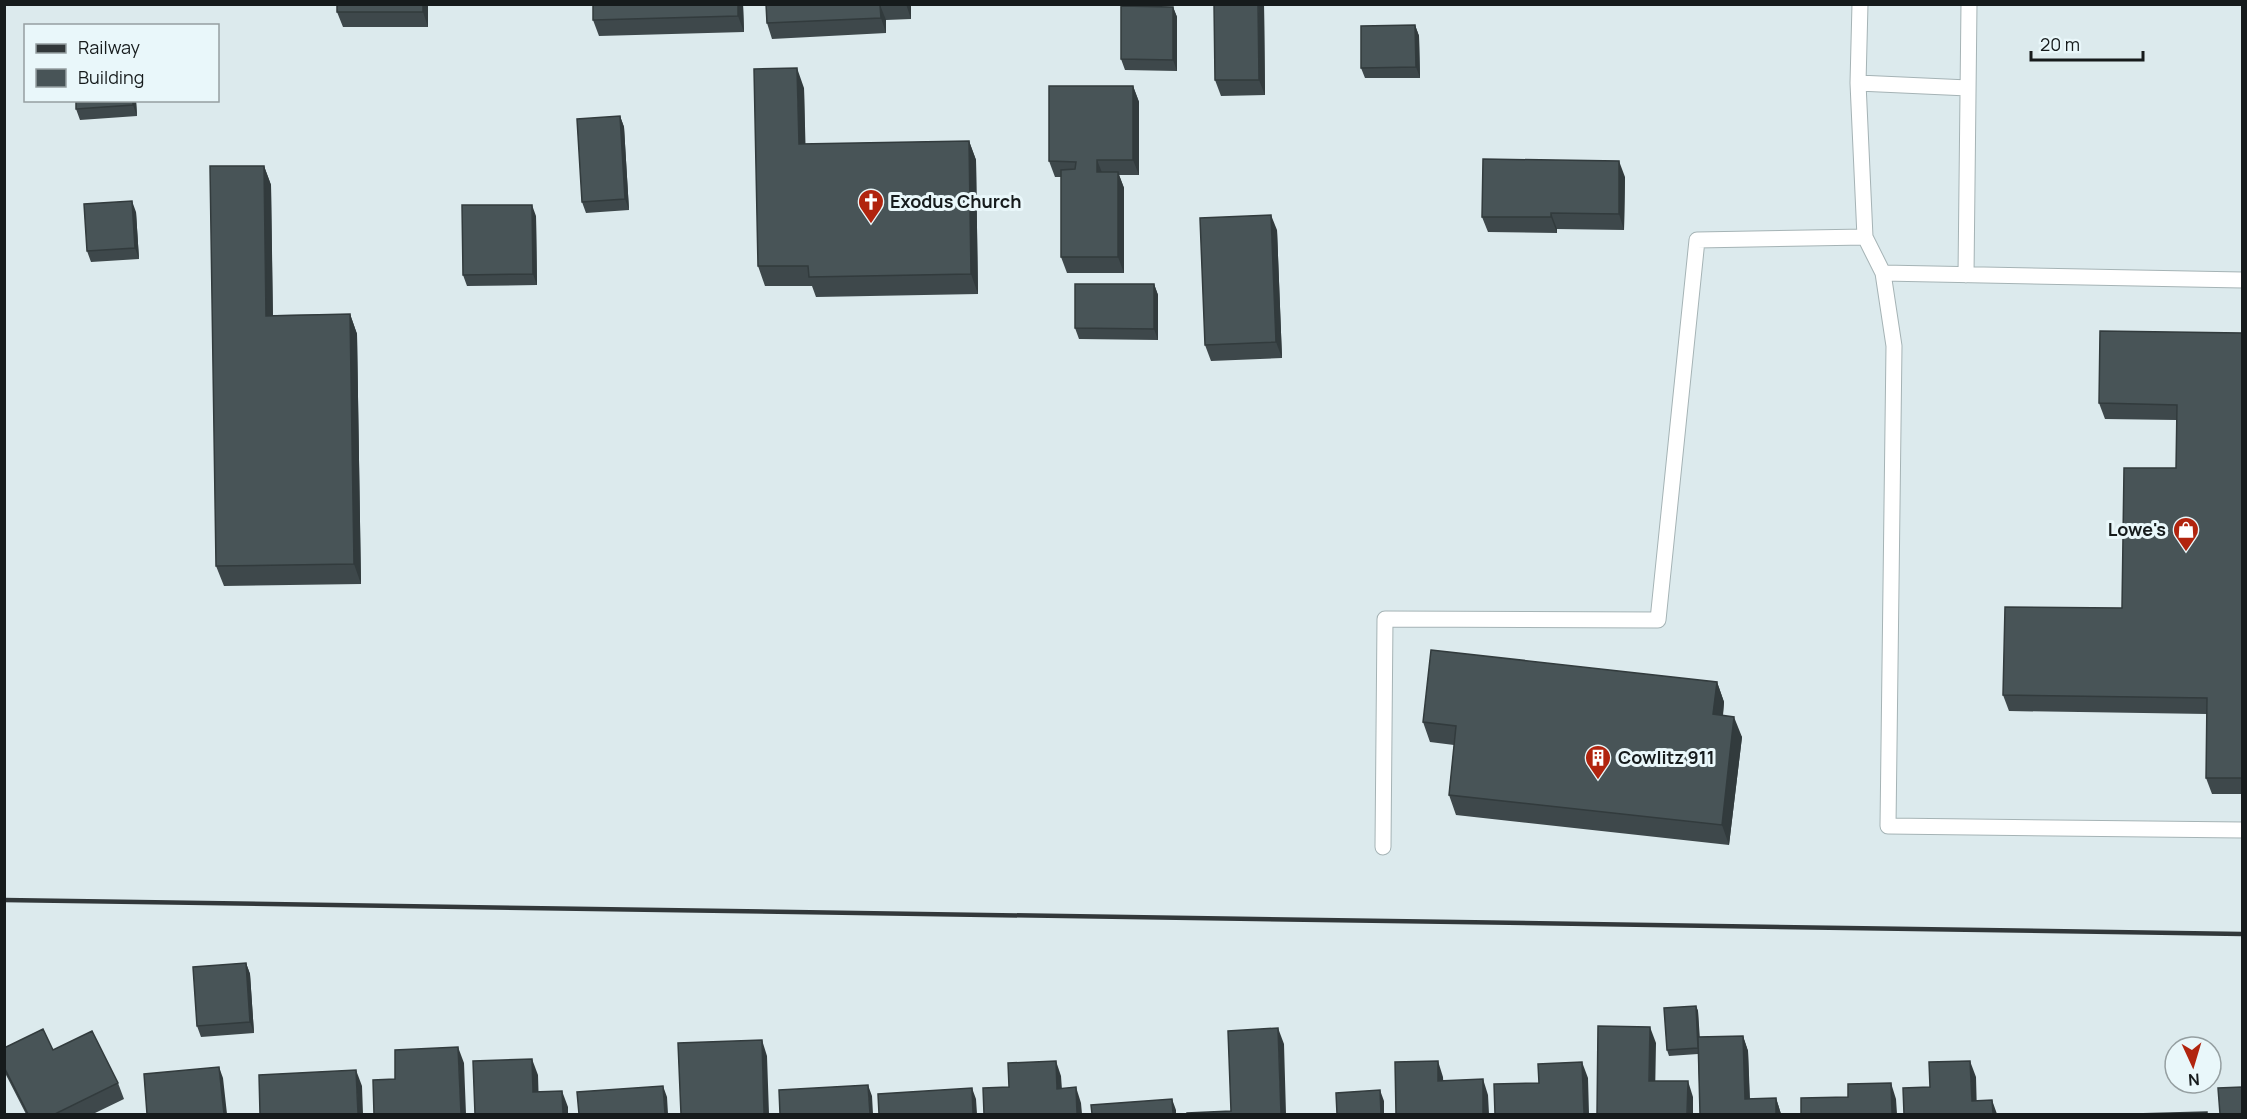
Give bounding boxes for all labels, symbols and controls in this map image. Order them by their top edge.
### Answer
legend [24,24,219,102]
scale bar [2031,24,2144,62]
text: 20 m [2040,32,2080,56]
text: Railway [78,35,140,59]
text: Building [78,65,144,89]
church icon: Exodus Church [856,187,886,225]
place label: Exodus Church [890,189,1021,213]
shop icon: Lowe's [2171,515,2201,553]
place label: Lowe's [2108,517,2166,541]
building icon: Cowlitz 911 [1583,743,1613,781]
place label: Cowlitz 911 [1618,745,1715,769]
north arrow [2163,1035,2223,1095]
text: N [2188,1069,2201,1091]

